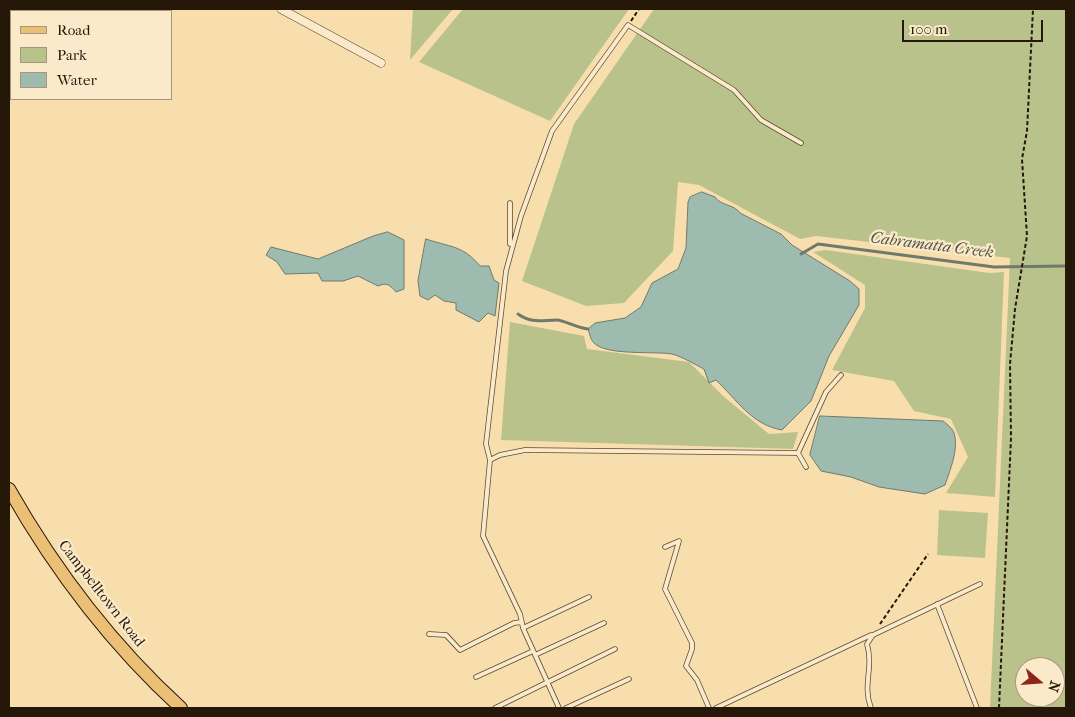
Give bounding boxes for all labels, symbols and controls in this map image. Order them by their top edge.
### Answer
legend [10,10,172,100]
scale bar [905,10,1046,42]
text: 100 m [910,20,948,38]
text: Road [57,21,90,39]
text: Park [57,46,87,64]
text: Water [57,71,97,89]
water label: Cabramatta Creek [869,229,995,263]
street label: Campbelltown Road [54,537,148,651]
north arrow [1015,657,1065,707]
text: N [1044,679,1064,694]

